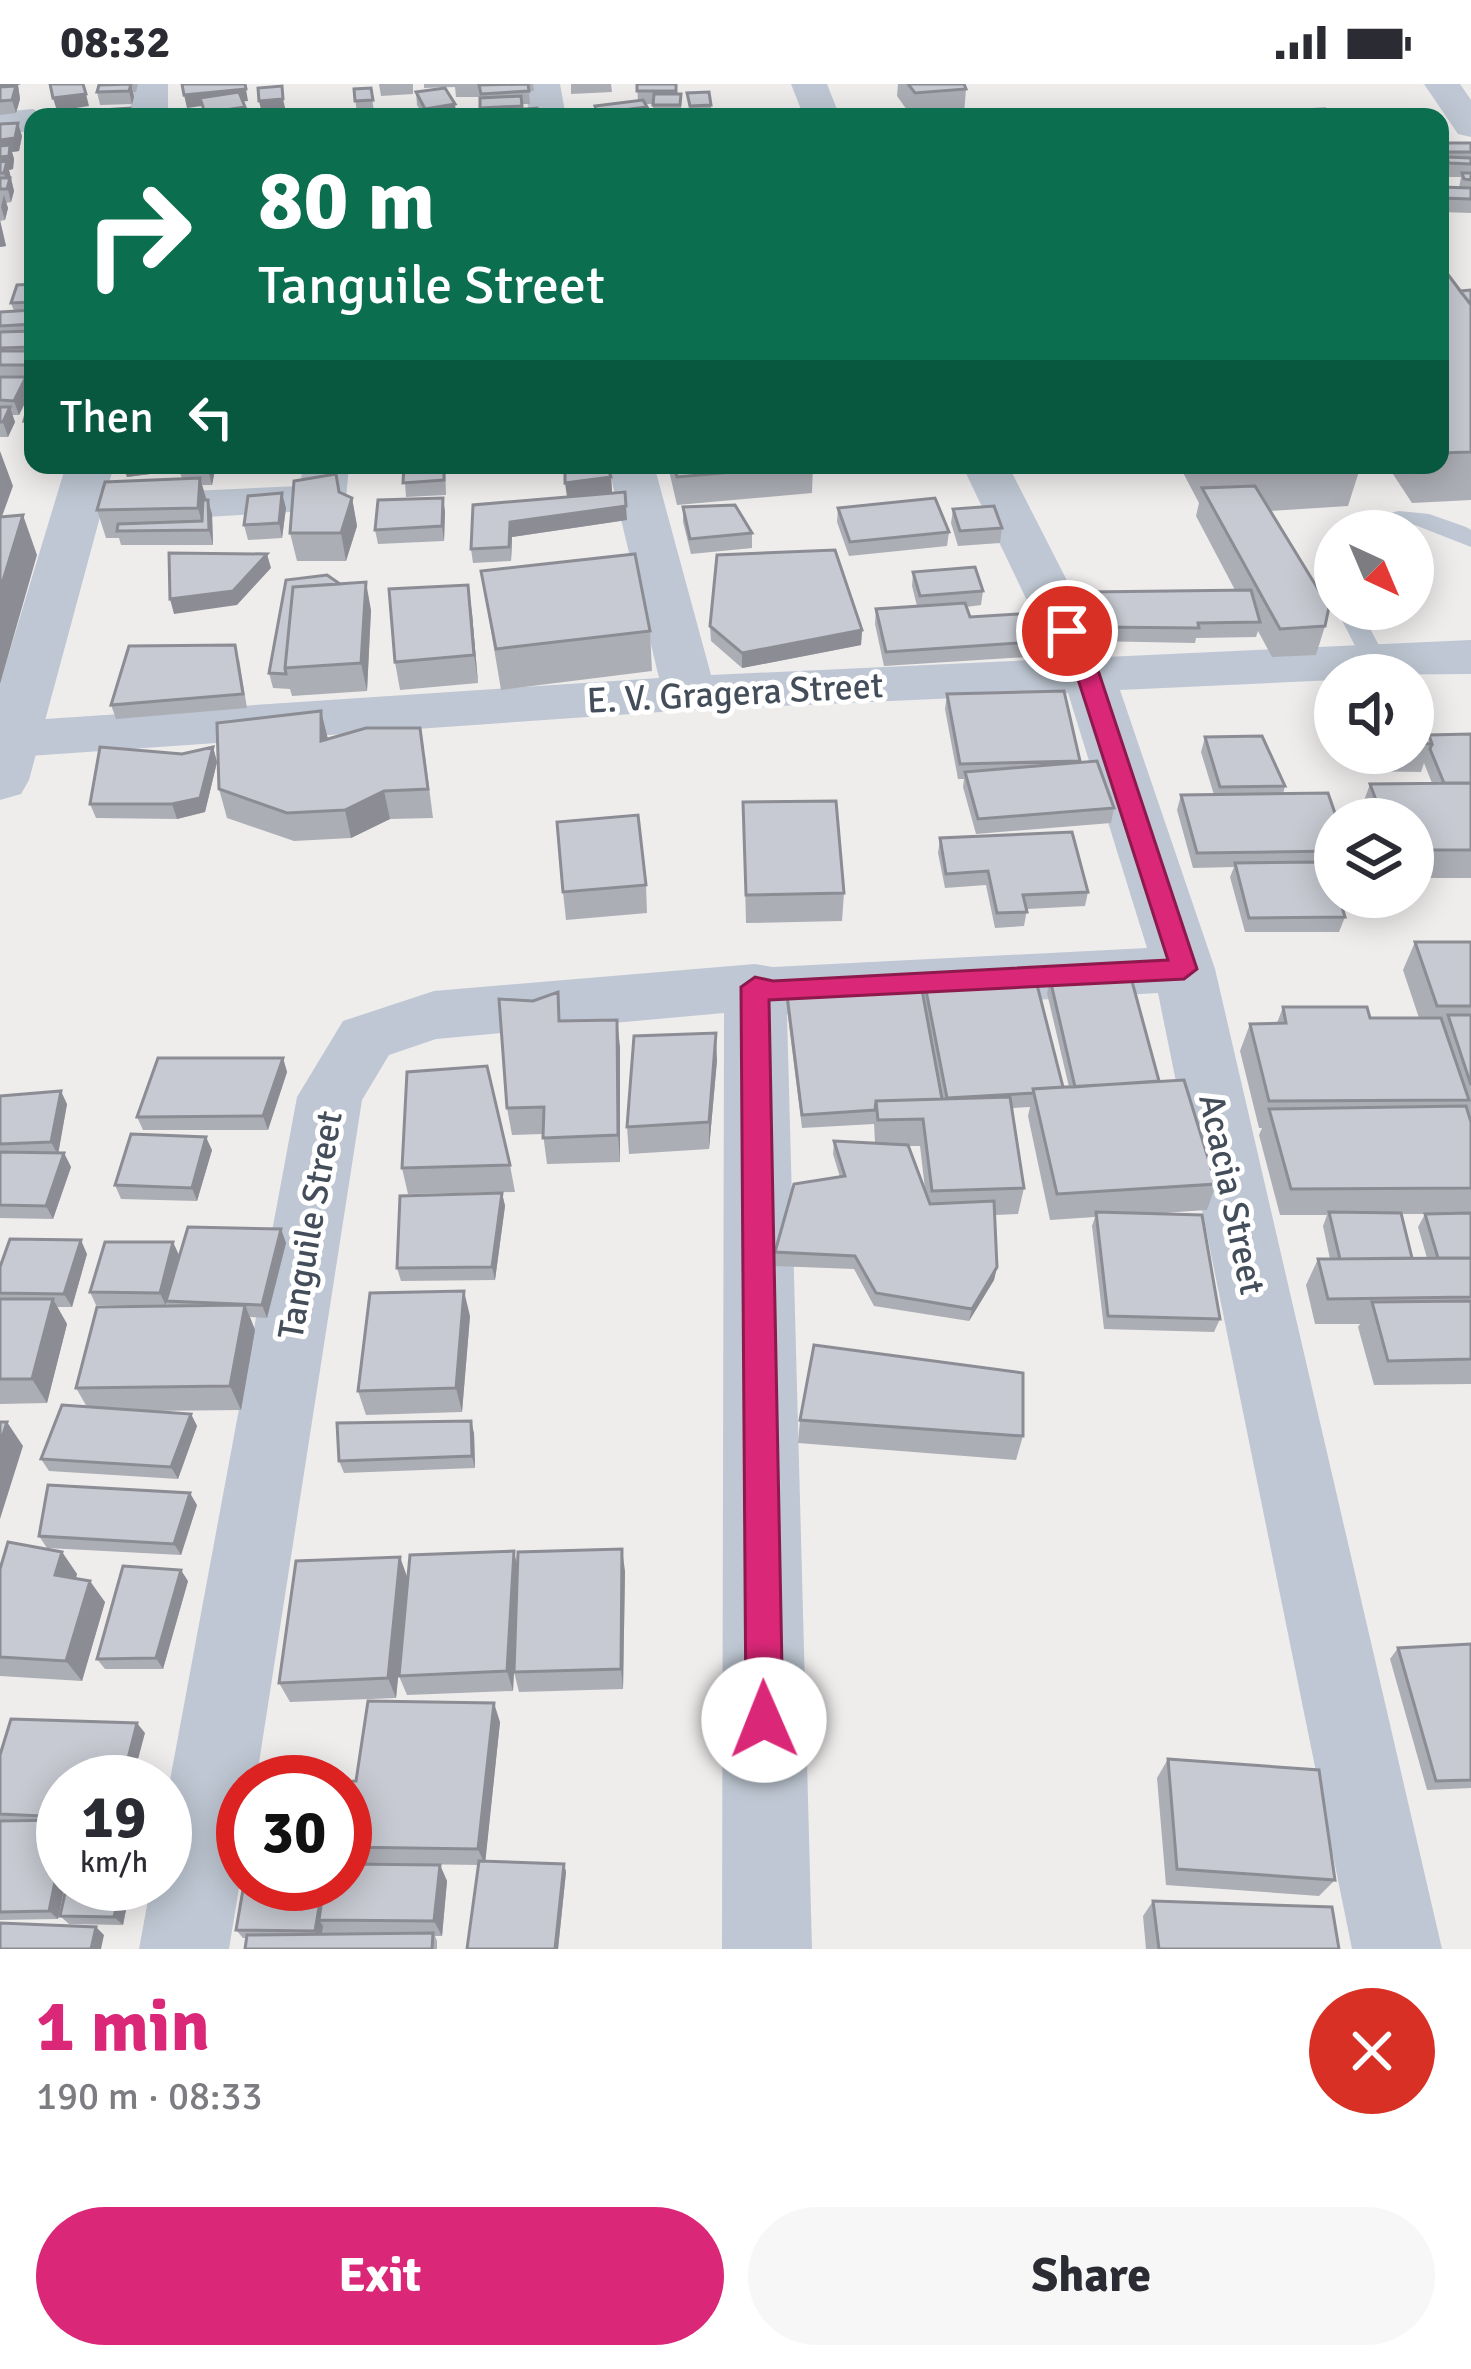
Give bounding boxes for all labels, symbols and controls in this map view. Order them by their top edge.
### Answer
text: 08:32 [60,15,170,70]
text: 80 m [258,149,435,253]
icon: right [60,156,216,312]
text: Tanguile Street [258,252,605,319]
icon: left [178,384,244,450]
text: Then [60,390,154,445]
north arrow [1314,510,1434,630]
map controls [1314,510,1434,918]
pin [1016,580,1118,682]
icon: arrive [1034,598,1100,664]
button: sound [1314,654,1434,774]
street label: E. V. Gragera Street [586,663,884,724]
button: layers [1314,798,1434,918]
street label: Acacia Street [1188,1090,1275,1299]
street label: Tanguile Street [268,1107,353,1343]
position arrow [701,1657,827,1783]
speed limit sign: 30 [216,1755,372,1911]
text: 19 [82,1781,146,1855]
text: km/h [80,1844,148,1881]
text: 1 min [36,1982,210,2071]
button: close [1309,1988,1435,2114]
text: 190 m · 08:33 [36,2072,263,2120]
button: Exit [36,2207,724,2345]
button: Share [748,2207,1435,2345]

